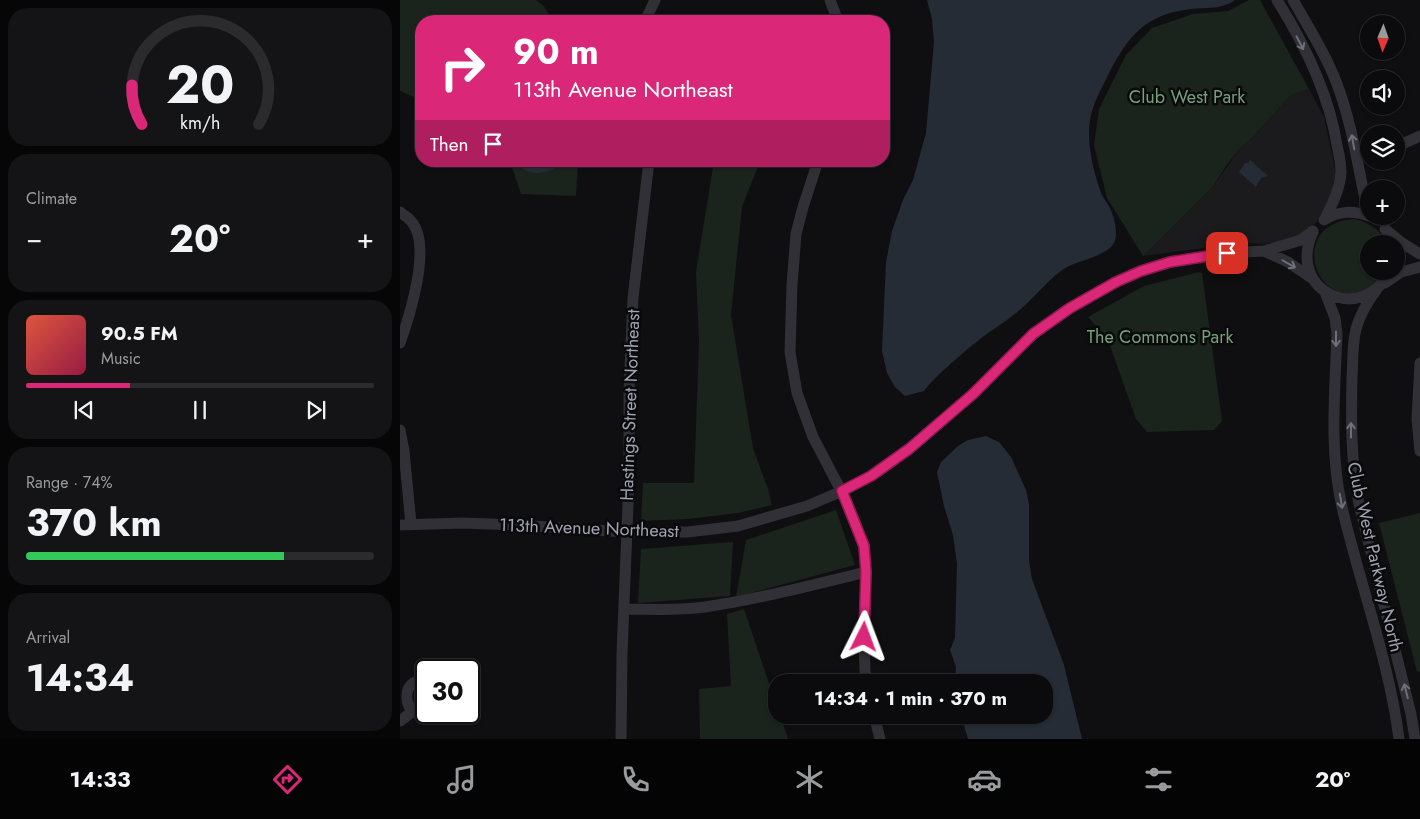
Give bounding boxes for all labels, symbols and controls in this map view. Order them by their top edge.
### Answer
north arrow [1360,15,1405,60]
map controls [1360,15,1405,280]
text: 90 m [513,27,599,77]
icon: right [430,35,495,100]
one-way arrow [1296,35,1305,50]
text: 20 [166,47,234,123]
button: sound [1360,70,1405,115]
text: 113th Avenue Northeast [513,73,733,105]
park label: Club West Park [1129,84,1245,110]
text: km/h [180,110,220,136]
button: layers [1360,125,1405,170]
icon: arrive [479,130,507,158]
text: Then [430,131,469,158]
one-way arrow [1348,135,1358,151]
button: + [1360,180,1405,225]
text: Climate [26,187,77,210]
text: 20° [169,211,230,266]
text: − [26,218,43,259]
text: + [357,218,374,259]
pin [1206,232,1248,274]
button: − [1360,235,1405,280]
icon: arrive [1213,239,1241,267]
one-way arrow [1282,259,1296,269]
street label: Hastings Street Northeast [614,308,646,501]
text: 90.5 FM [101,320,178,347]
park label: The Commons Park [1087,324,1233,350]
one-way arrow [1331,330,1341,346]
text: Music [101,347,141,370]
icon: previous [70,396,98,424]
icon: pause [186,396,214,424]
icon: next [302,396,330,424]
one-way arrow [1346,422,1356,438]
street label: Club West Parkway North [1340,459,1410,655]
text: Range · 74% [26,471,113,494]
one-way arrow [1337,492,1346,508]
text: 370 km [26,495,162,550]
street label: 113th Avenue Northeast [499,512,680,544]
position arrow [837,610,889,662]
text: Arrival [26,626,70,649]
text: 14:34 [26,650,134,705]
speed limit sign: 30 [415,659,480,724]
one-way arrow [1401,684,1410,700]
text: 14:34 · 1 min · 370 m [814,685,1007,712]
icon: directions [270,762,305,797]
icon: music [444,762,479,797]
icon: phone [618,762,653,797]
icon: climate [792,762,827,797]
icon: car [967,762,1002,797]
icon: filters [1141,762,1176,797]
text: 14:33 [70,763,131,795]
text: 20° [1315,763,1350,795]

